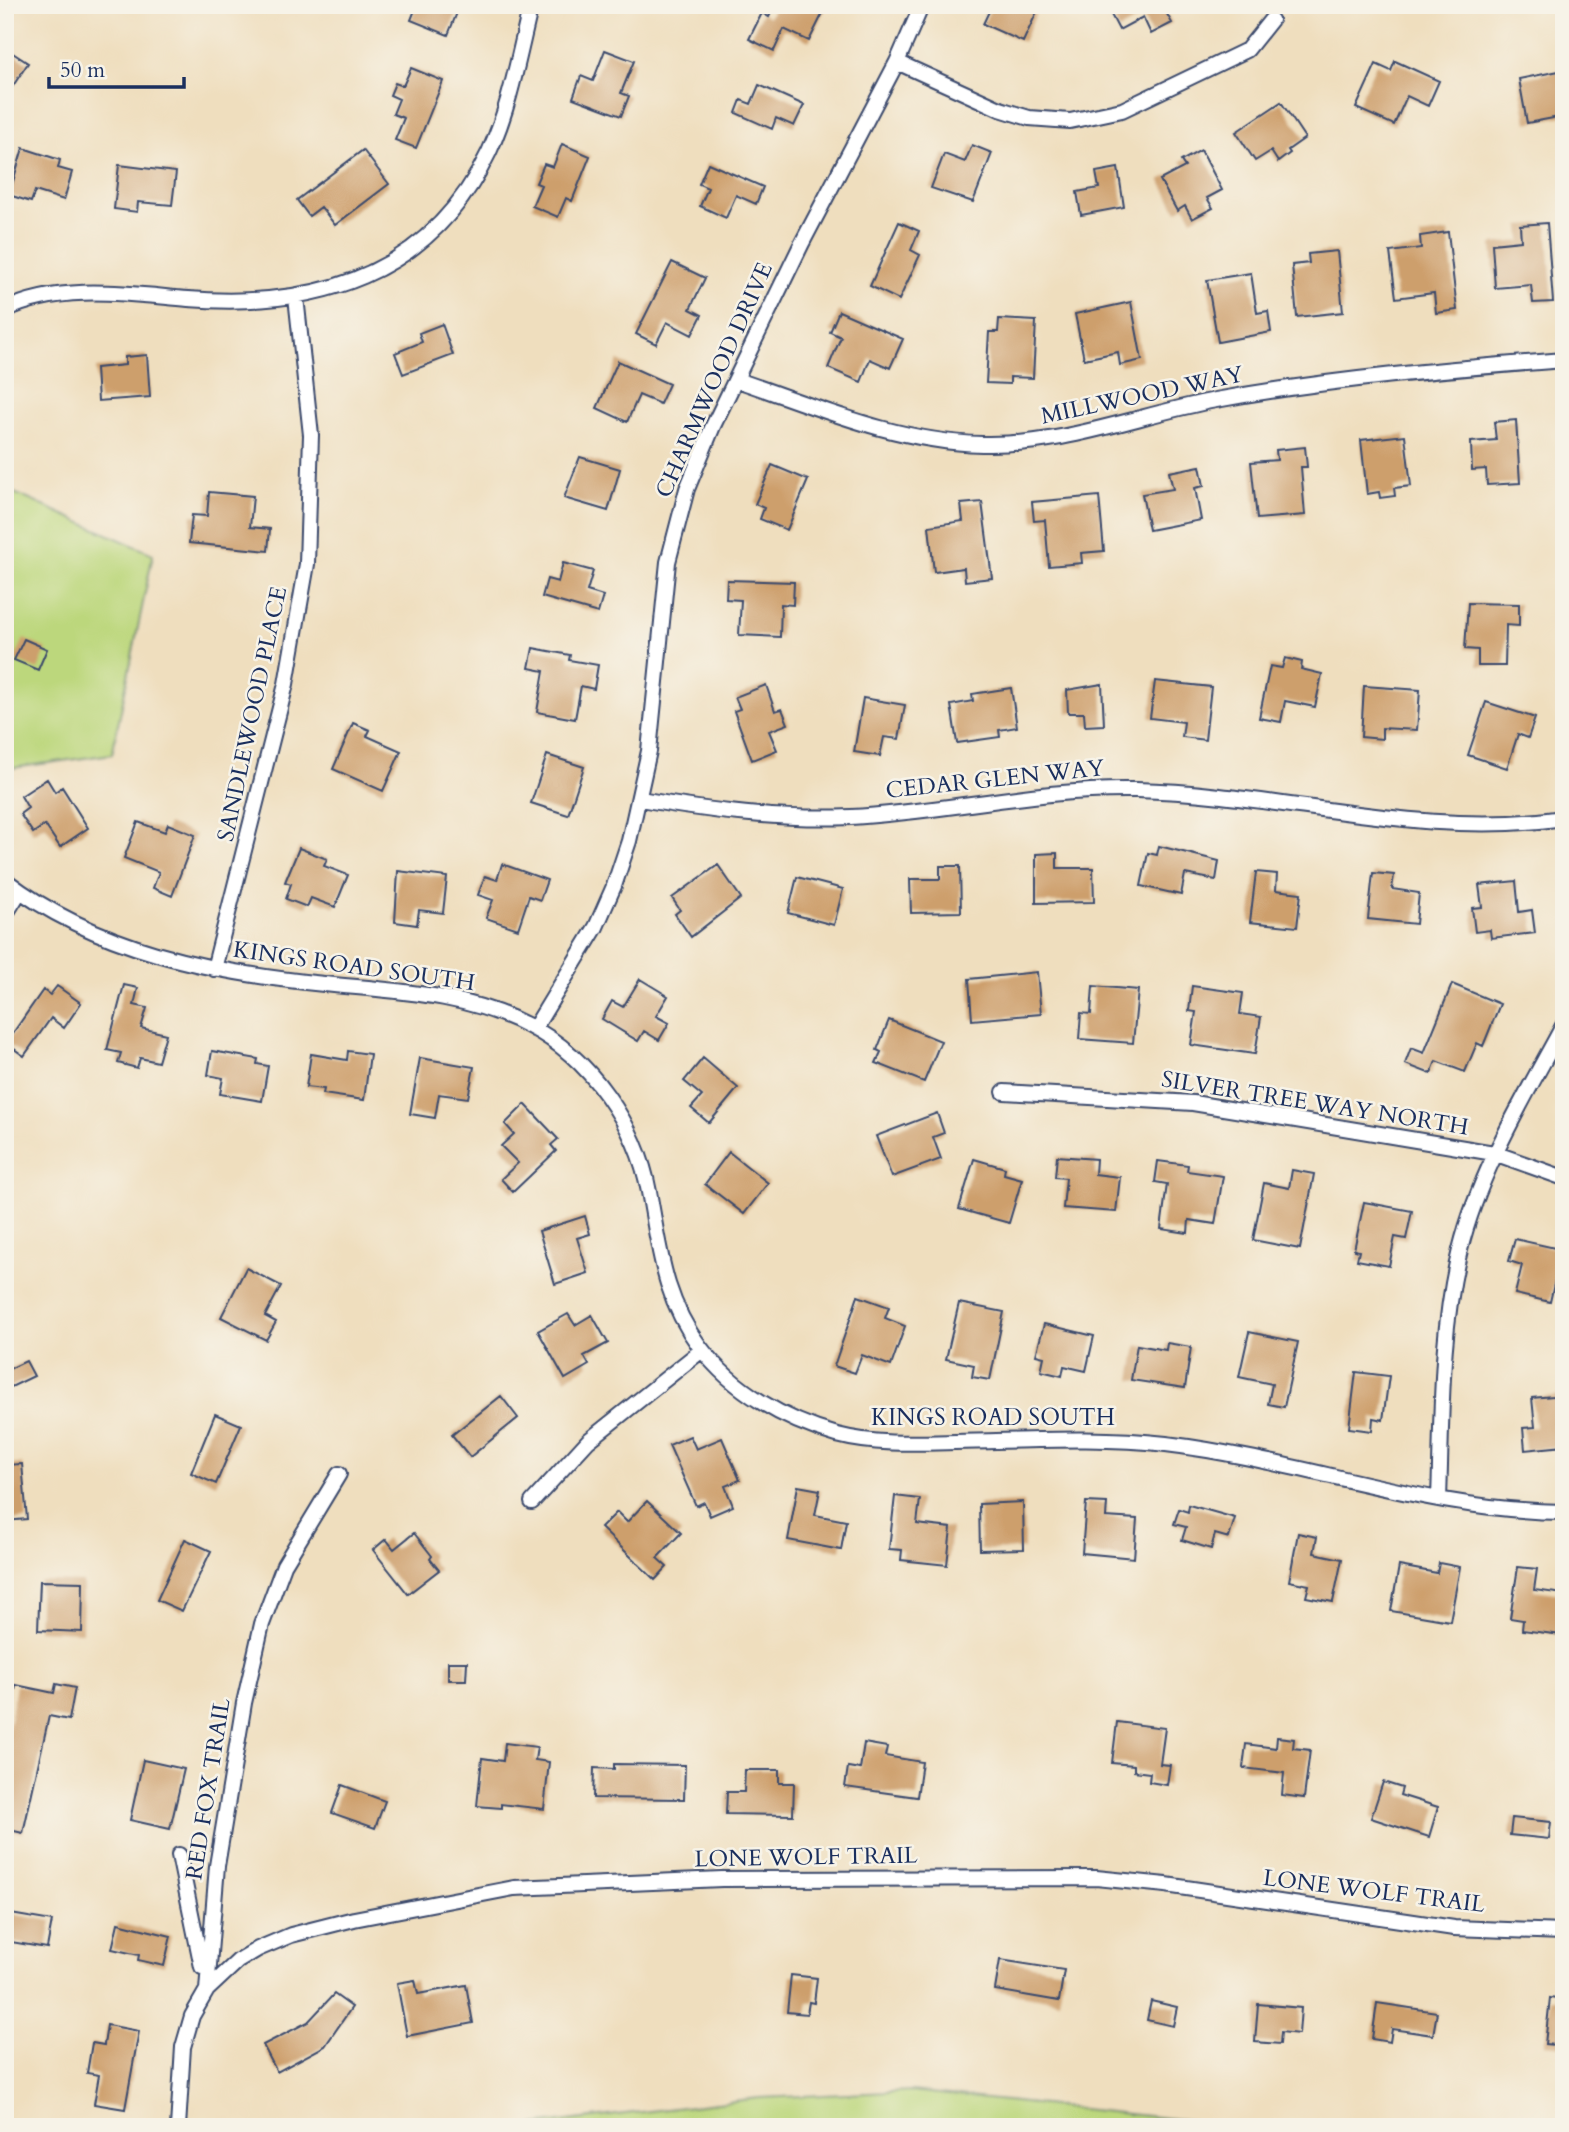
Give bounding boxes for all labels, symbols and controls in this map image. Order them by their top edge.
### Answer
scale bar [49,46,184,90]
text: 50 m [60,56,105,85]
street label: CHARMWOOD DRIVE [648,258,780,502]
street label: MILLWOOD WAY [1038,358,1247,432]
street label: SANDLEWOOD PLACE [210,584,294,844]
street label: CEDAR GLEN WAY [884,752,1107,806]
street label: KINGS ROAD SOUTH [231,934,477,998]
street label: SILVER TREE WAY NORTH [1159,1063,1471,1143]
street label: KINGS ROAD SOUTH [871,1402,1115,1433]
street label: RED FOX TRAIL [178,1696,238,1882]
street label: LONE WOLF TRAIL [694,1840,918,1874]
street label: LONE WOLF TRAIL [1261,1862,1487,1920]

